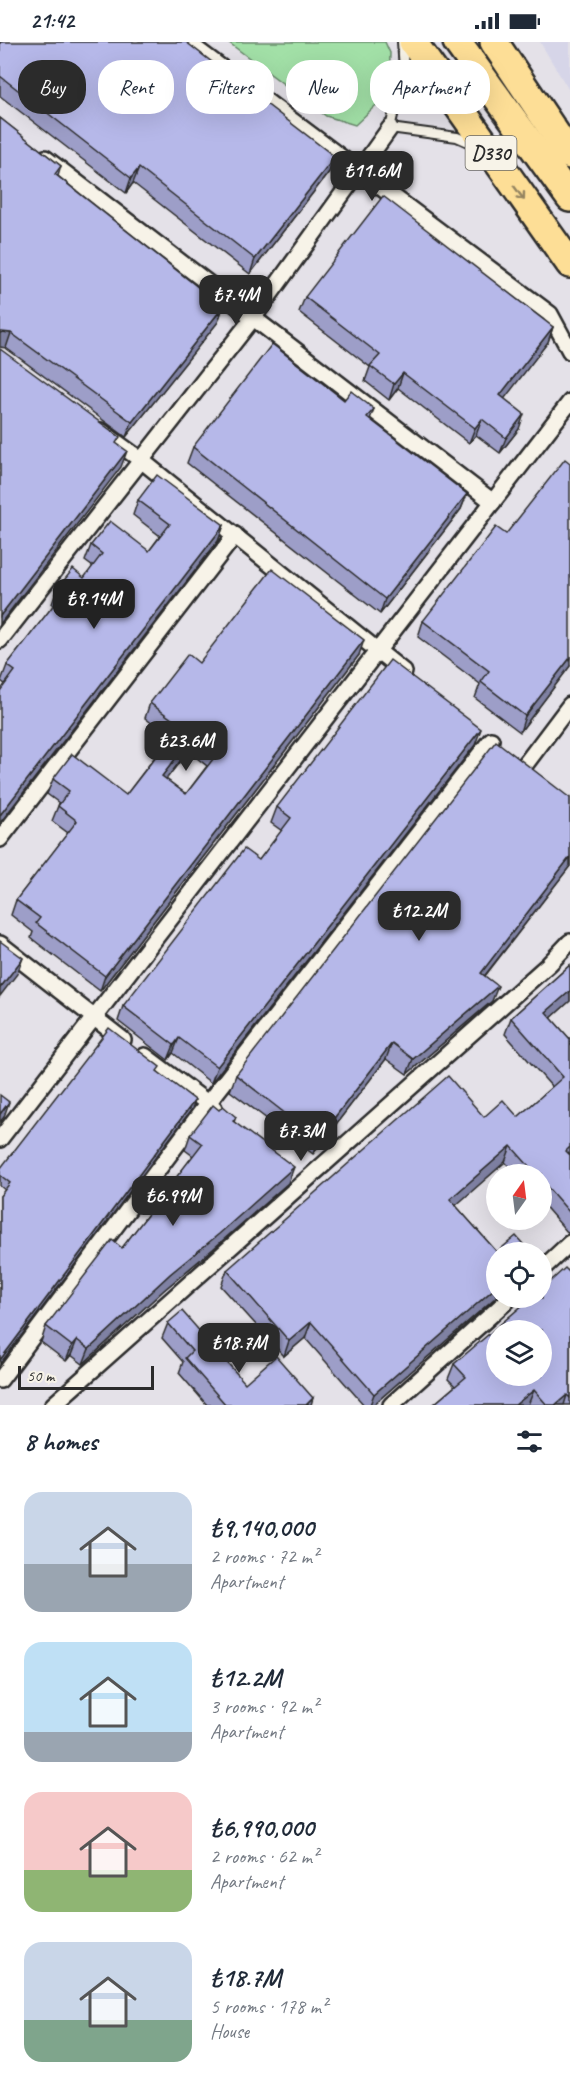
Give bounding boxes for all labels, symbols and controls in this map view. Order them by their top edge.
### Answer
text: 21:42 [30,7,74,35]
chip: Buy [18,60,86,114]
chip: Rent [98,60,174,114]
chip: Filters [186,60,274,114]
chip: New [286,60,358,114]
chip: Apartment [370,60,490,114]
road number: D330 [466,136,516,170]
pin: ₺11.6M [323,151,421,202]
text: ₺11.6M [345,158,399,183]
one-way arrow [513,184,525,200]
pin: ₺7.4M [194,275,278,326]
text: ₺7.4M [213,282,259,307]
pin: ₺9.14M [45,579,143,630]
text: ₺9.14M [67,586,121,611]
pin: ₺23.6M [137,721,235,772]
text: ₺23.6M [159,728,213,753]
pin: ₺12.2M [370,891,468,942]
text: ₺12.2M [392,898,446,923]
pin: ₺7.3M [259,1111,343,1162]
text: ₺7.3M [278,1118,324,1143]
north arrow [486,1164,552,1230]
map controls [486,1164,552,1386]
pin: ₺6.99M [124,1176,222,1227]
text: ₺6.99M [146,1183,200,1208]
button: locate [486,1242,552,1308]
button: layers [486,1320,552,1386]
pin: ₺18.7M [190,1323,288,1374]
text: ₺18.7M [212,1330,266,1355]
scale bar [18,1363,154,1390]
text: 50 m [27,1366,54,1386]
text: 8 homes [24,1425,97,1458]
icon: filters [513,1425,546,1458]
text: ₺9,140,000 [210,1511,314,1544]
icon: home [72,1516,144,1588]
text: 2 rooms · 72 m² [210,1544,318,1569]
text: Apartment [210,1569,283,1594]
text: ₺12.2M [210,1661,281,1694]
icon: home [72,1666,144,1738]
text: 3 rooms · 92 m² [210,1694,318,1719]
text: Apartment [210,1719,283,1744]
text: ₺6,990,000 [210,1811,314,1844]
icon: home [72,1816,144,1888]
text: 2 rooms · 62 m² [210,1844,318,1869]
text: Apartment [210,1869,283,1894]
text: ₺18.7M [210,1961,281,1994]
icon: home [72,1966,144,2038]
text: 5 rooms · 178 m² [210,1994,327,2019]
text: House [210,2019,249,2044]

